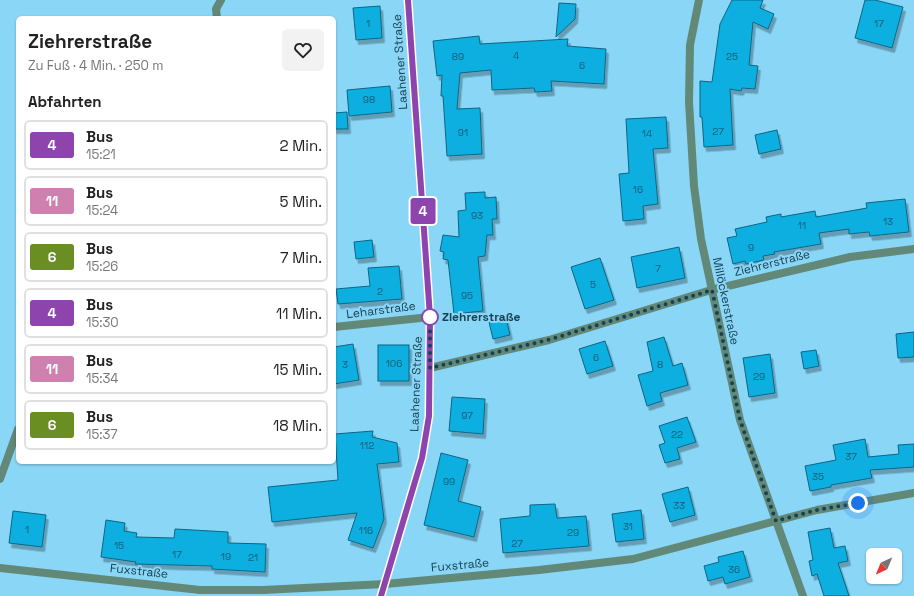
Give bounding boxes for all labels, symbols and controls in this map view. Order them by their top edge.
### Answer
street label: Laahener Straße [389,14,411,110]
house number: 1 [366,17,370,30]
house number: 17 [874,17,884,30]
text: Ziehrerstraße [28,29,152,54]
button: heart [282,29,324,71]
house number: 4 [513,49,519,62]
house number: 89 [452,50,464,63]
house number: 25 [726,50,738,63]
text: Zu Fuß · 4 Min. · 250 m [28,57,163,74]
house number: 6 [579,59,585,72]
text: Abfahrten [28,92,102,111]
house number: 98 [363,93,375,106]
house number: 27 [712,125,724,138]
house number: 91 [458,126,468,139]
text: Bus [86,127,113,146]
house number: 14 [642,127,652,140]
text: 4 [48,136,56,154]
text: 2 Min. [279,136,322,155]
text: 15:21 [86,146,116,163]
text: Bus [86,183,113,202]
house number: 16 [633,183,643,196]
text: 11 [46,192,58,210]
text: 5 Min. [280,192,322,211]
line badge: 4 [410,198,436,224]
text: 15:24 [86,202,118,219]
text: 4 [419,202,427,220]
house number: 93 [471,209,483,222]
house number: 13 [883,215,893,228]
house number: 11 [798,219,806,232]
text: Bus [86,239,113,258]
house number: 9 [748,241,754,254]
street label: Ziehrerstraße [732,246,812,280]
text: 6 [48,248,56,266]
text: 7 Min. [280,248,322,267]
street label: Millöckerstraße [709,256,743,346]
text: 15:26 [86,258,118,275]
house number: 7 [655,262,661,275]
house number: 5 [590,278,596,291]
house number: 2 [377,285,383,298]
house number: 95 [461,289,473,302]
text: Bus [86,295,113,314]
street label: Leharstraße [345,298,417,322]
text: 4 [48,304,56,322]
text: 11 Min. [276,304,322,323]
marker: Ziehrerstraße [421,308,439,326]
place label: Ziehrerstraße [442,309,520,325]
text: 15:30 [86,314,119,331]
street label: Laahener Straße [406,336,426,432]
text: Bus [86,351,113,370]
house number: 6 [593,351,599,364]
house number: 106 [386,357,402,370]
house number: 3 [342,358,348,371]
house number: 8 [657,358,663,371]
text: 11 [46,360,58,378]
text: 15 Min. [273,360,322,379]
text: 15:34 [86,370,119,387]
house number: 29 [753,370,765,383]
text: Bus [86,407,113,426]
house number: 97 [461,409,473,422]
text: 6 [48,416,56,434]
text: 18 Min. [273,416,322,435]
text: 15:37 [86,426,118,443]
house number: 22 [671,428,683,441]
house number: 112 [360,439,374,452]
house number: 37 [845,450,857,463]
house number: 35 [812,470,824,483]
house number: 99 [443,475,455,488]
your location [848,493,868,513]
house number: 33 [673,499,685,512]
house number: 31 [623,520,633,533]
house number: 1 [25,523,29,536]
house number: 116 [359,524,373,537]
house number: 29 [567,526,579,539]
house number: 27 [511,537,523,550]
house number: 15 [114,539,124,552]
house number: 17 [172,548,182,561]
north arrow [866,548,902,584]
map controls [866,548,902,584]
house number: 19 [221,550,231,563]
house number: 21 [248,551,258,564]
street label: Fuxstraße [430,554,490,576]
street label: Fuxstraße [109,560,169,582]
house number: 36 [728,563,740,576]

